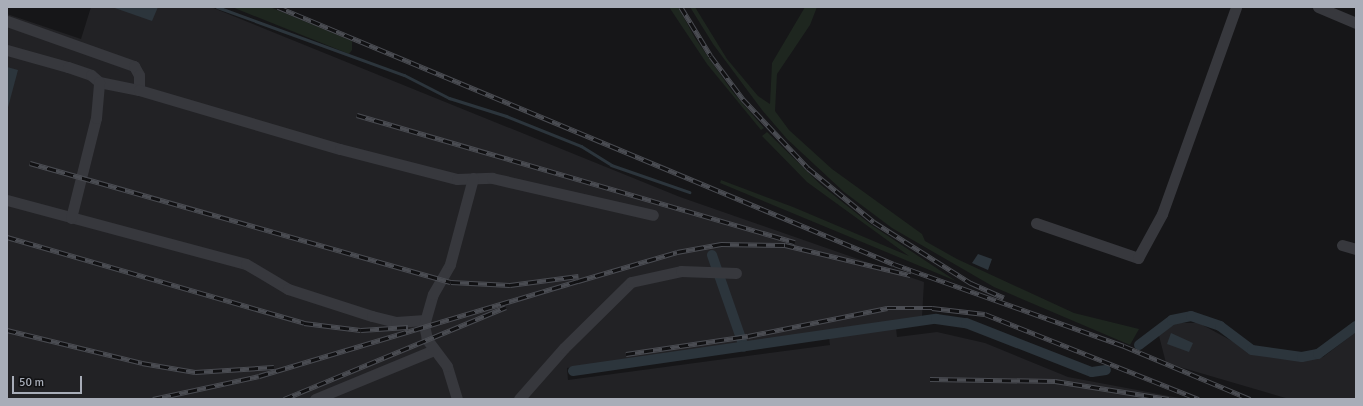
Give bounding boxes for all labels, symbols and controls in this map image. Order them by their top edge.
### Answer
scale bar [14,368,84,394]
text: 50 m [19,375,44,390]

